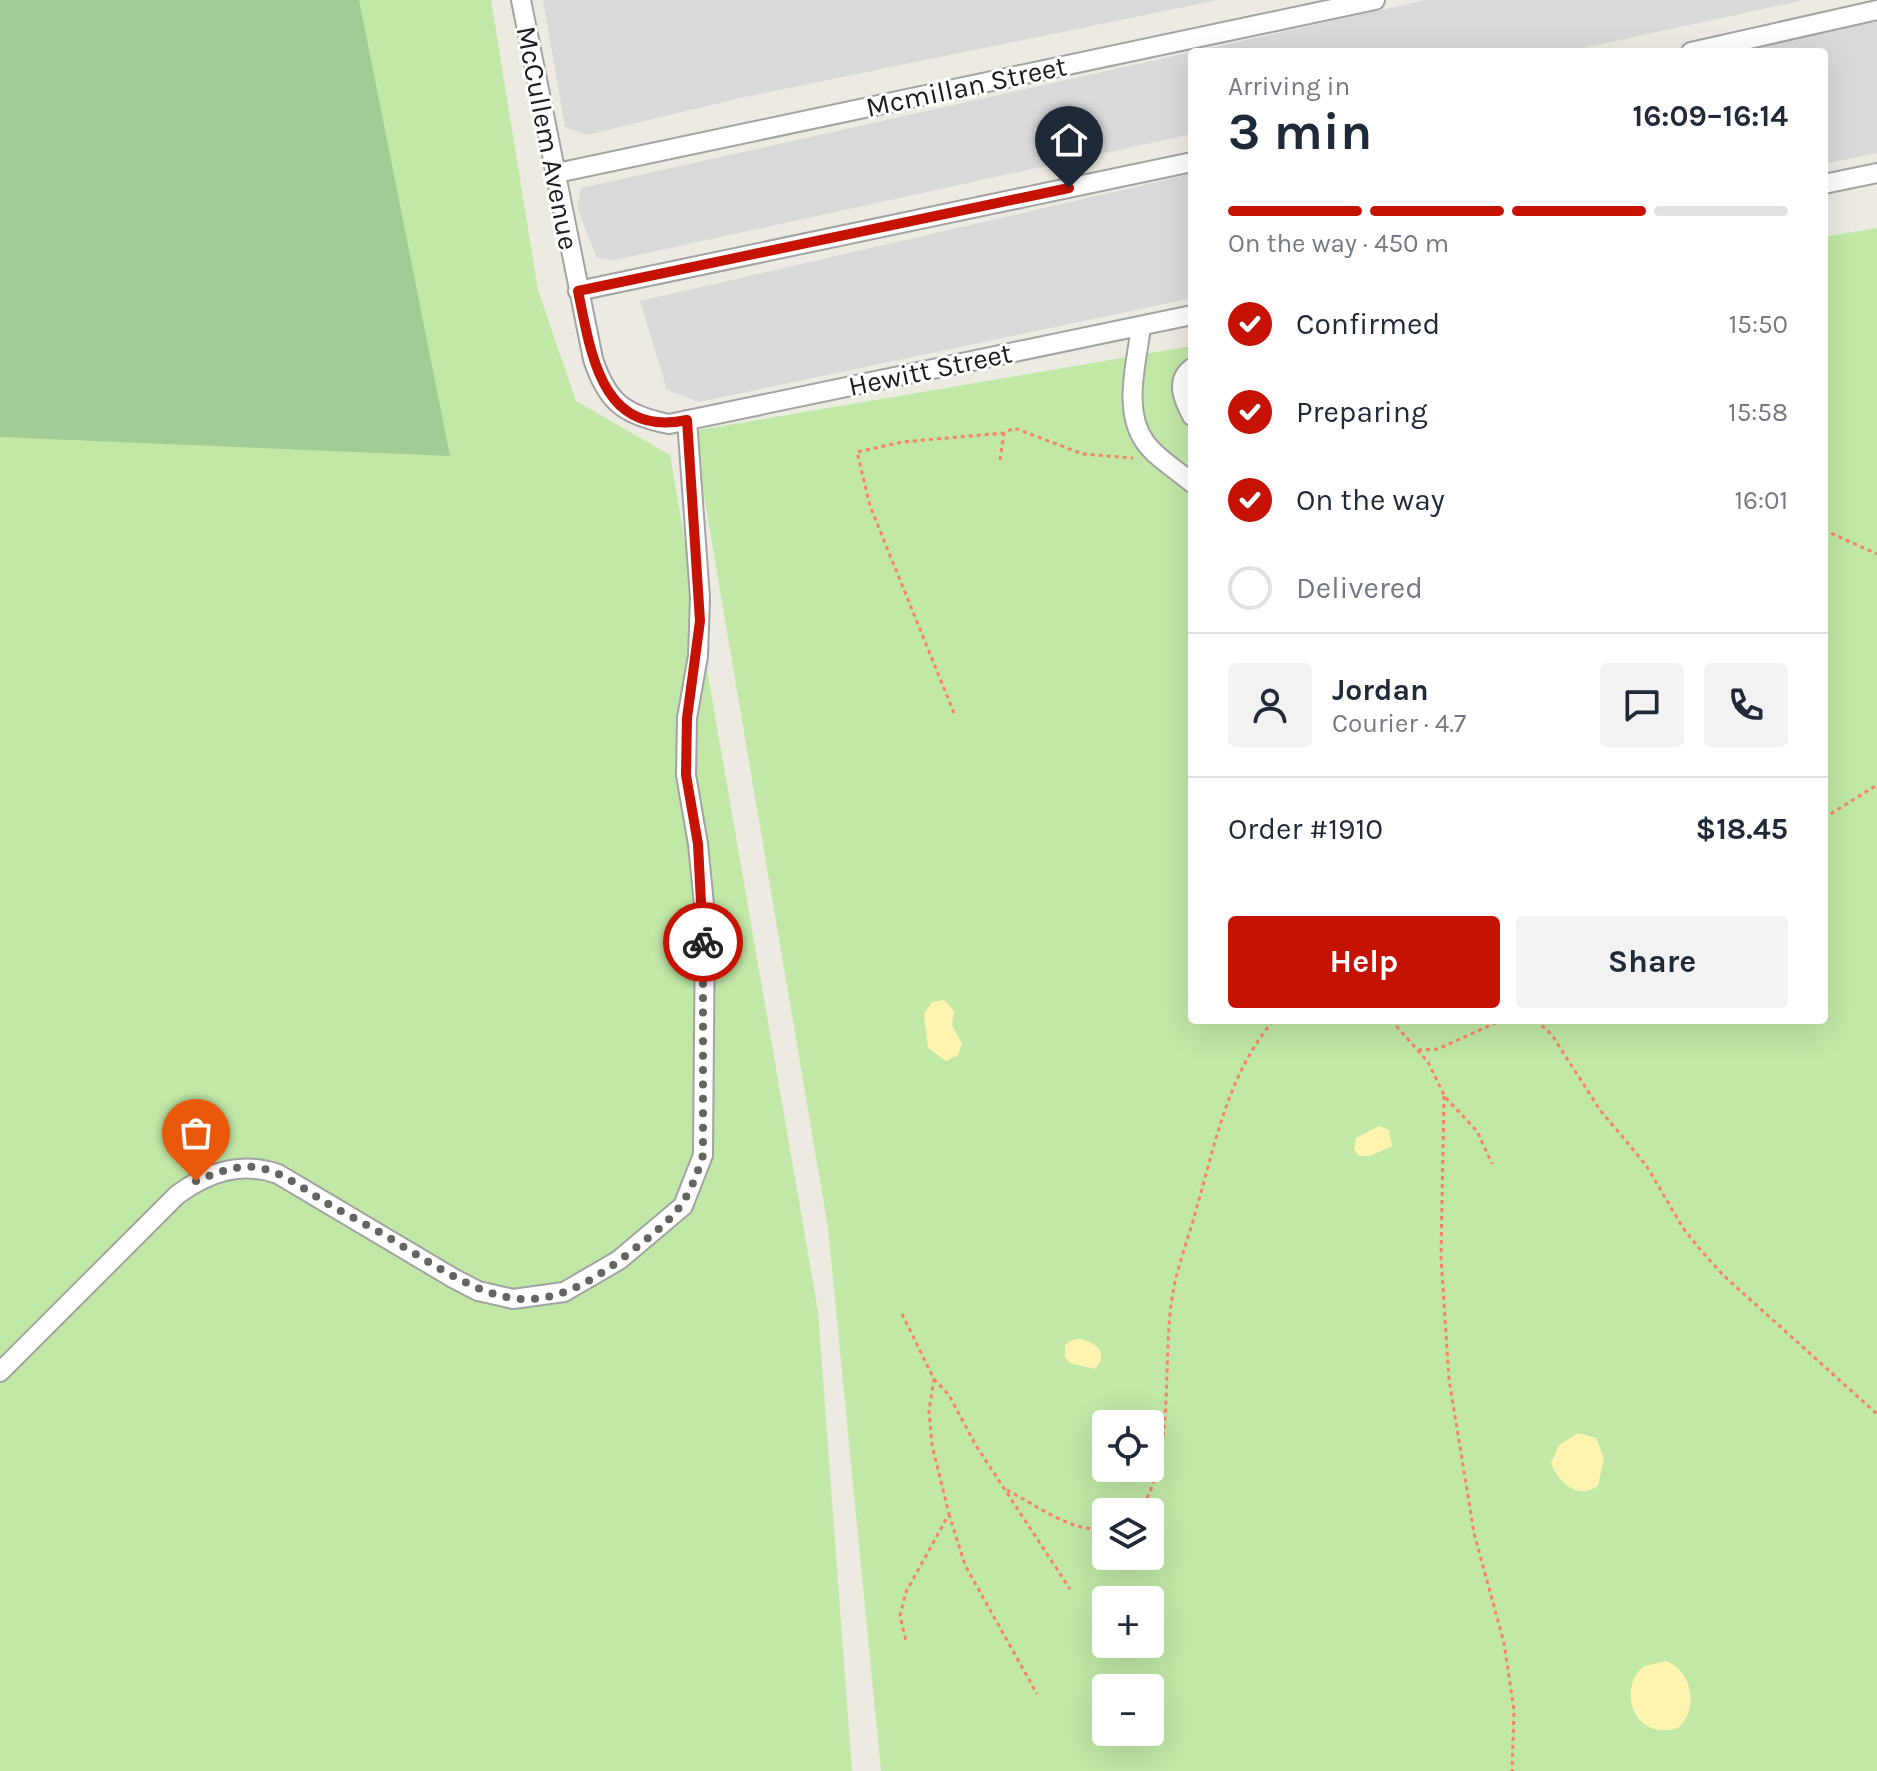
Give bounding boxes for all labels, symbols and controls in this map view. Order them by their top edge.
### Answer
street label: McCullem Avenue [510,23,585,253]
street label: Mcmillan Street [863,49,1069,124]
text: Arriving in [1228,71,1350,102]
text: 16:09–16:14 [1632,98,1788,134]
text: 3 min [1228,101,1372,162]
pin [1035,106,1103,188]
icon: home [1047,118,1091,162]
text: On the way · 450 m [1228,228,1449,259]
icon: check [1228,302,1272,346]
text: Confirmed [1296,306,1440,342]
text: 15:50 [1729,309,1788,340]
street label: Hewitt Street [845,336,1015,403]
icon: check [1228,390,1272,434]
text: Preparing [1296,394,1428,430]
text: 15:58 [1728,397,1788,428]
icon: check [1228,478,1272,522]
text: On the way [1296,482,1445,518]
text: 16:01 [1735,485,1788,516]
text: Delivered [1296,570,1423,606]
button: person [1228,663,1312,747]
button: chat [1600,663,1684,747]
button: phone [1704,663,1788,747]
text: Jordan [1332,672,1429,708]
text: Courier · 4.7 [1332,708,1466,739]
text: Order #1910 [1228,811,1383,847]
text: $18.45 [1695,811,1788,847]
courier [663,902,743,982]
button: Help [1228,916,1500,1008]
button: Share [1516,916,1788,1008]
icon: bike [681,920,725,964]
pin [162,1099,230,1181]
icon: bag [174,1111,218,1155]
map controls [1092,1410,1164,1746]
button: locate [1092,1410,1164,1482]
button: layers [1092,1498,1164,1570]
button: + [1092,1586,1164,1658]
button: − [1092,1674,1164,1746]

